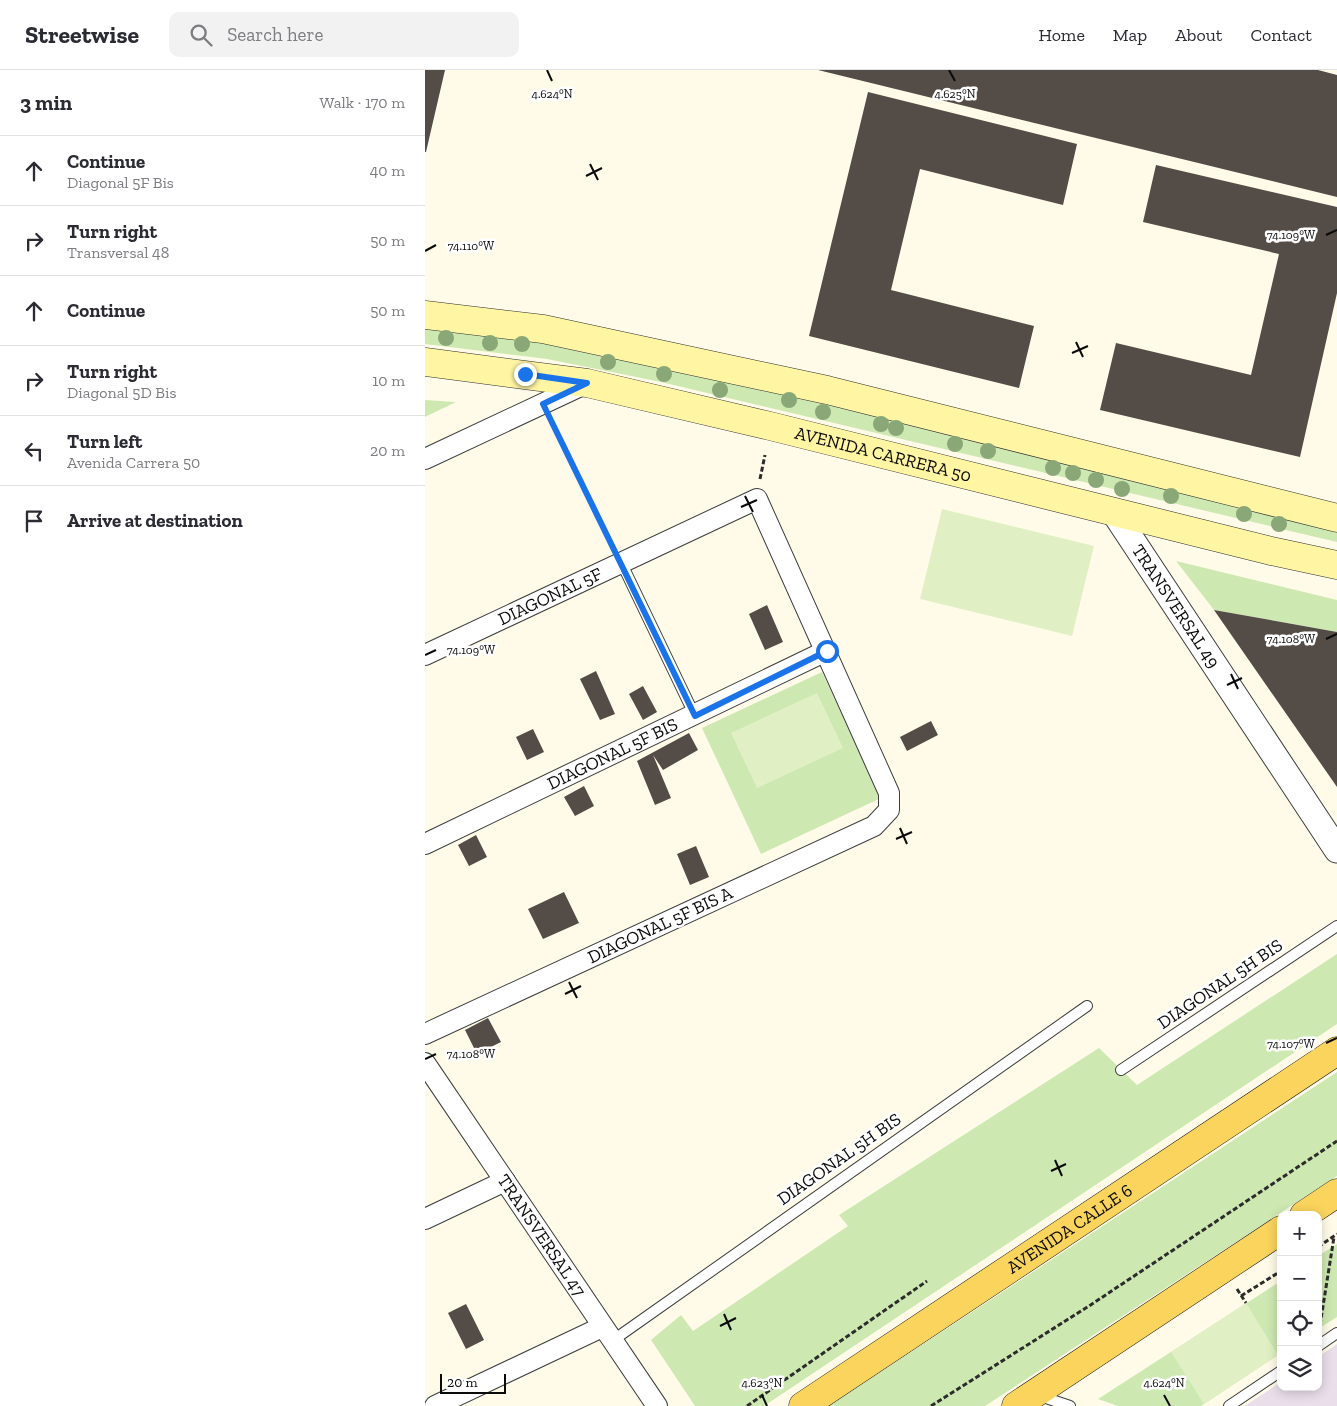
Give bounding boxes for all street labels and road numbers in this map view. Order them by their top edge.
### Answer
street label: AVENIDA CARRERA 50 [793,422,974,487]
street label: TRANSVERSAL 49 [1127,540,1225,672]
street label: DIAGONAL 5F [494,562,605,630]
street label: DIAGONAL 5F BIS [544,713,681,795]
street label: DIAGONAL 5F BIS A [584,882,736,968]
street label: DIAGONAL 5H BIS [1153,934,1287,1034]
street label: DIAGONAL 5H BIS [773,1108,905,1210]
street label: TRANSVERSAL 47 [492,1170,591,1301]
street label: AVENIDA CALLE 6 [1002,1179,1137,1279]

